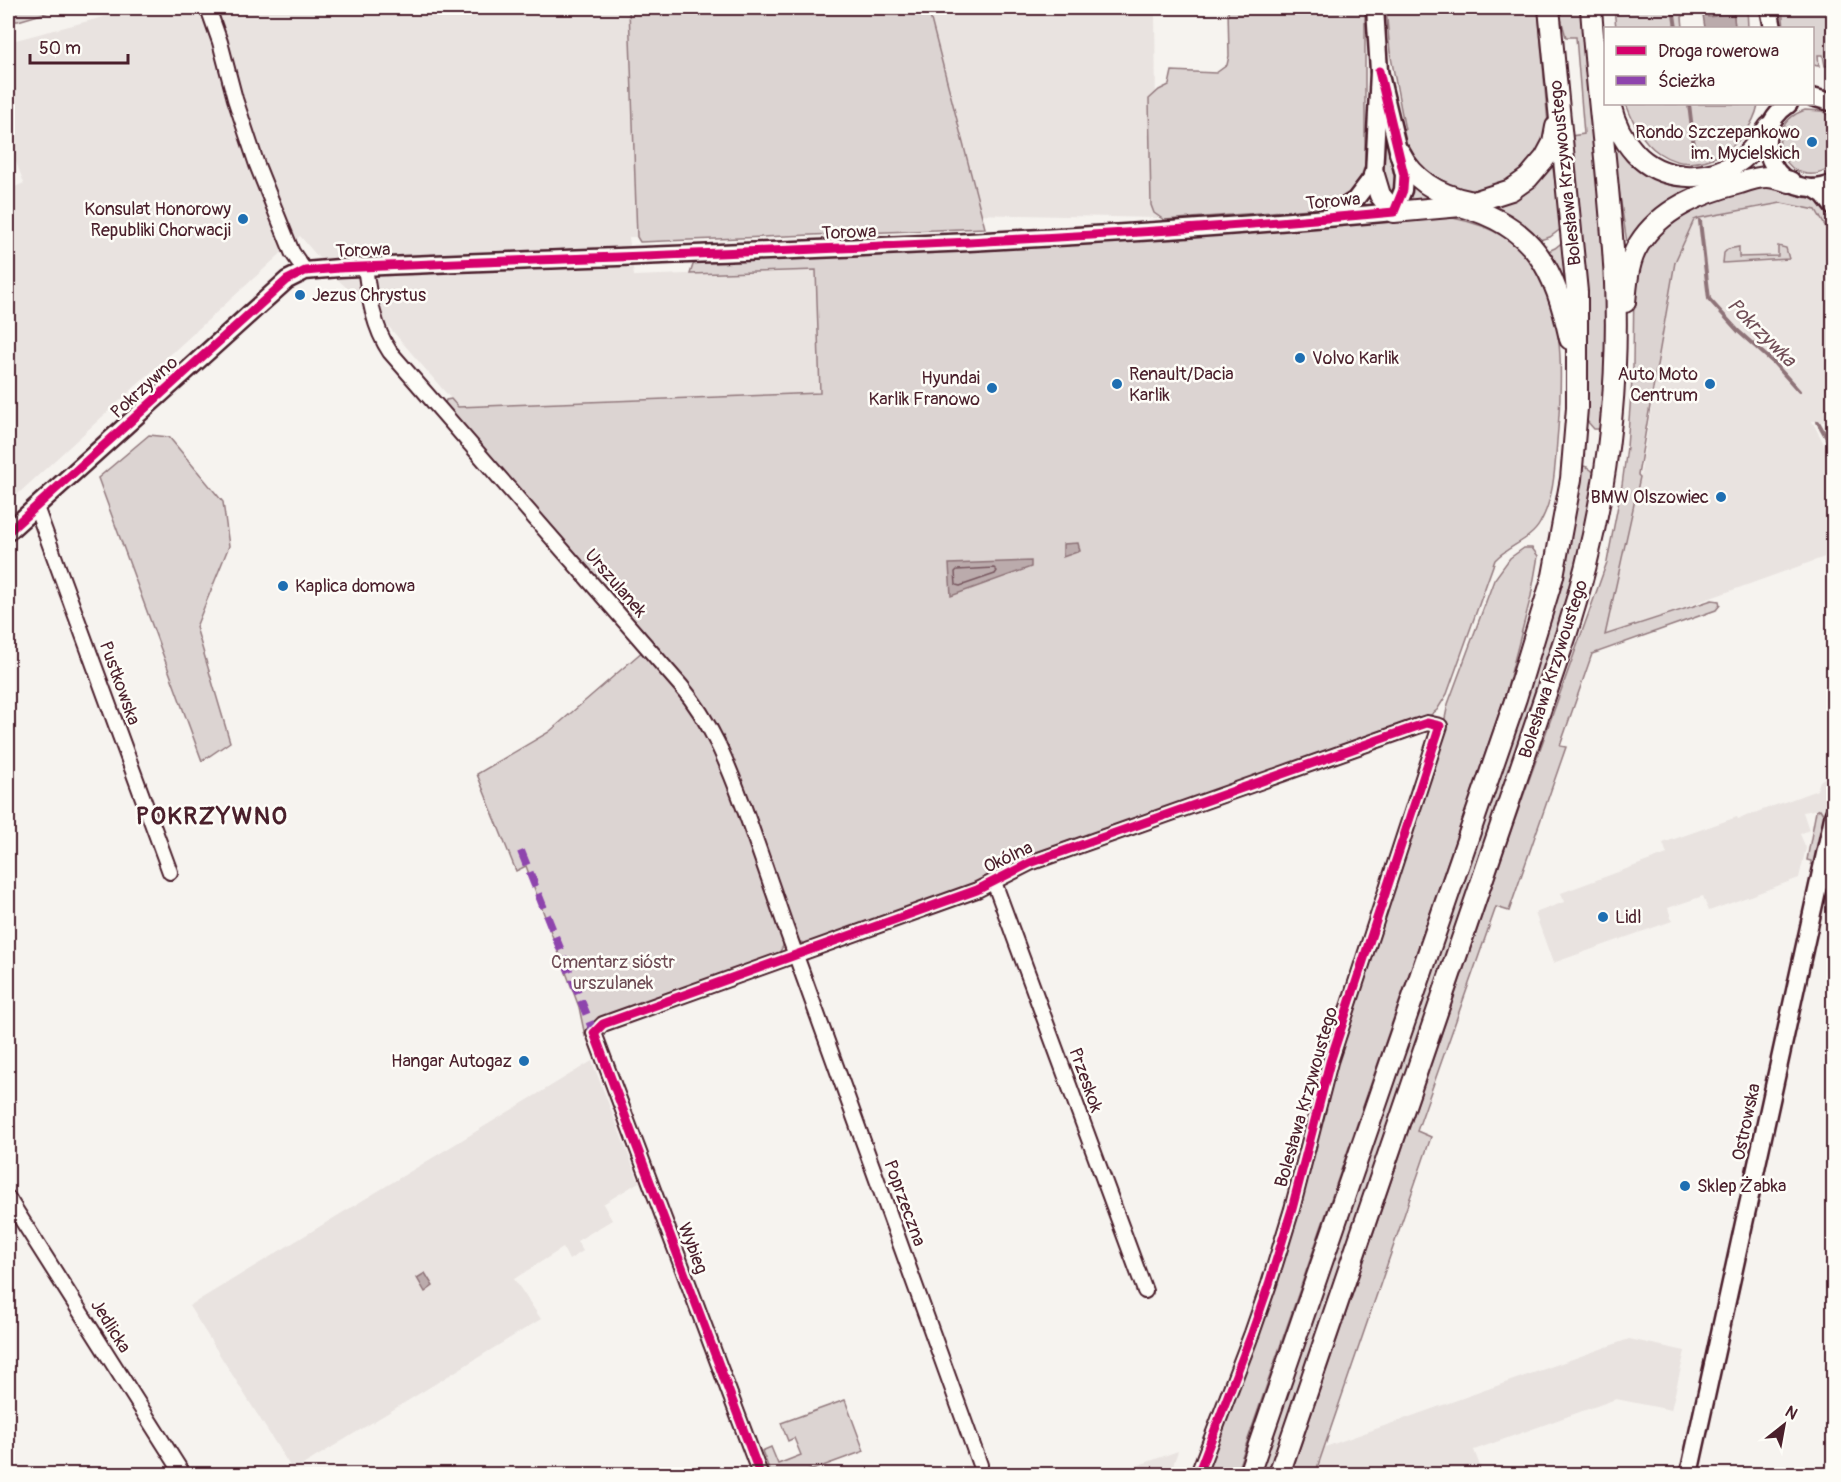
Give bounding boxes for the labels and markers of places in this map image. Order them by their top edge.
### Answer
place label: Rondo Szczepankowo im. Mycielskich [1635,121,1800,165]
marker: Rondo Szczepankowo im. Mycielskich [1805,135,1819,149]
place label: Konsulat Honorowy Republiki Chorwacji [84,198,231,242]
marker: Konsulat Honorowy Republiki Chorwacji [236,212,250,226]
place label: Jezus Chrystus [312,284,426,307]
marker: Jezus Chrystus [293,288,307,302]
place label: Volvo Karlik [1312,347,1400,370]
marker: Volvo Karlik [1293,351,1307,365]
place label: Renault/Dacia Karlik [1129,363,1234,407]
place label: Auto Moto Centrum [1618,363,1698,407]
place label: Hyundai Karlik Franowo [869,367,980,411]
marker: Renault/Dacia Karlik [1110,377,1124,391]
marker: Auto Moto Centrum [1703,377,1717,391]
marker: Hyundai Karlik Franowo [985,381,999,395]
place label: BMW Olszowiec [1591,486,1709,509]
marker: BMW Olszowiec [1714,490,1728,504]
place label: Kaplica domowa [295,575,415,598]
marker: Kaplica domowa [276,579,290,593]
place label: Lidl [1615,906,1641,929]
marker: Lidl [1596,910,1610,924]
place label: Hangar Autogaz [391,1050,512,1073]
marker: Hangar Autogaz [517,1054,531,1068]
place label: Sklep Żabka [1697,1175,1786,1198]
marker: Sklep Żabka [1678,1179,1692,1193]

